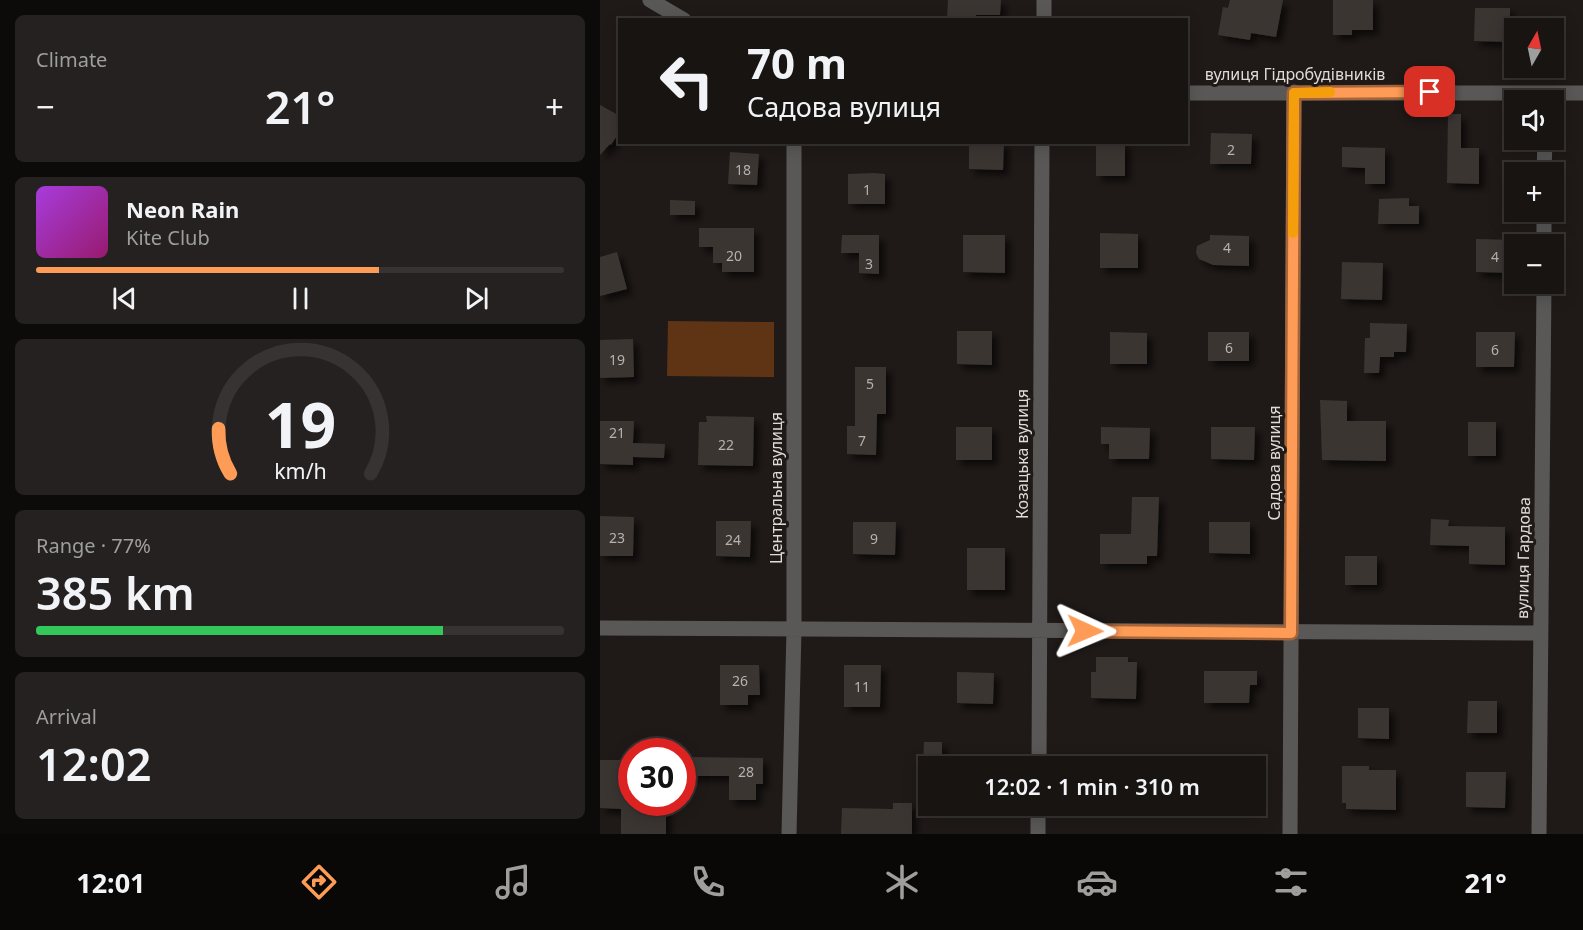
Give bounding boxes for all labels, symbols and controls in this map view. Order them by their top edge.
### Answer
north arrow [1504,18,1564,78]
map controls [1504,18,1564,294]
text: 70 m [747,34,847,91]
icon: left [648,42,726,120]
text: Climate [36,46,107,73]
street label: вулиця Гідробудівників [1205,63,1385,85]
pin [1404,66,1455,117]
icon: arrive [1413,75,1446,108]
text: 21° [265,76,335,137]
text: − [36,84,55,129]
text: + [545,84,564,129]
text: Садова вулиця [747,88,941,125]
button: sound [1504,90,1564,150]
house number: 2 [1227,140,1235,159]
house number: 18 [735,160,751,179]
button: + [1504,162,1564,222]
house number: 1 [863,180,871,199]
text: Neon Rain [126,194,239,224]
text: Kite Club [126,224,210,251]
button: − [1504,234,1564,294]
house number: 4 [1223,238,1231,257]
house number: 20 [726,246,742,265]
house number: 4 [1491,247,1499,266]
house number: 3 [865,254,873,273]
icon: previous [108,282,141,315]
icon: pause [284,282,317,315]
icon: next [460,282,493,315]
house number: 6 [1225,338,1233,357]
house number: 6 [1491,340,1499,359]
house number: 19 [609,350,625,369]
house number: 5 [866,374,874,393]
text: 19 [264,381,336,466]
street label: Козацька вулиця [1011,389,1033,519]
street label: Садова вулиця [1263,406,1285,521]
street label: Центральна вулиця [765,412,787,564]
house number: 21 [609,423,625,442]
house number: 7 [858,431,866,450]
house number: 22 [718,435,734,454]
text: km/h [274,456,326,485]
street label: вулиця Гардова [1511,497,1535,619]
house number: 23 [609,528,625,547]
house number: 9 [870,529,878,548]
house number: 24 [725,530,741,549]
text: Range · 77% [36,532,151,559]
text: 385 km [36,562,195,623]
position arrow [1053,599,1117,663]
house number: 26 [732,671,748,690]
house number: 11 [854,677,870,696]
text: Arrival [36,703,97,730]
text: 12:02 [36,733,151,794]
speed limit sign: 30 [618,738,696,816]
house number: 28 [738,762,754,781]
text: 12:02 · 1 min · 310 m [984,771,1200,801]
icon: directions [298,861,340,903]
icon: music [492,861,534,903]
icon: phone [687,861,729,903]
icon: climate [881,861,923,903]
icon: car [1076,861,1118,903]
icon: filters [1270,861,1312,903]
text: 12:01 [76,864,146,901]
text: 21° [1464,864,1507,901]

